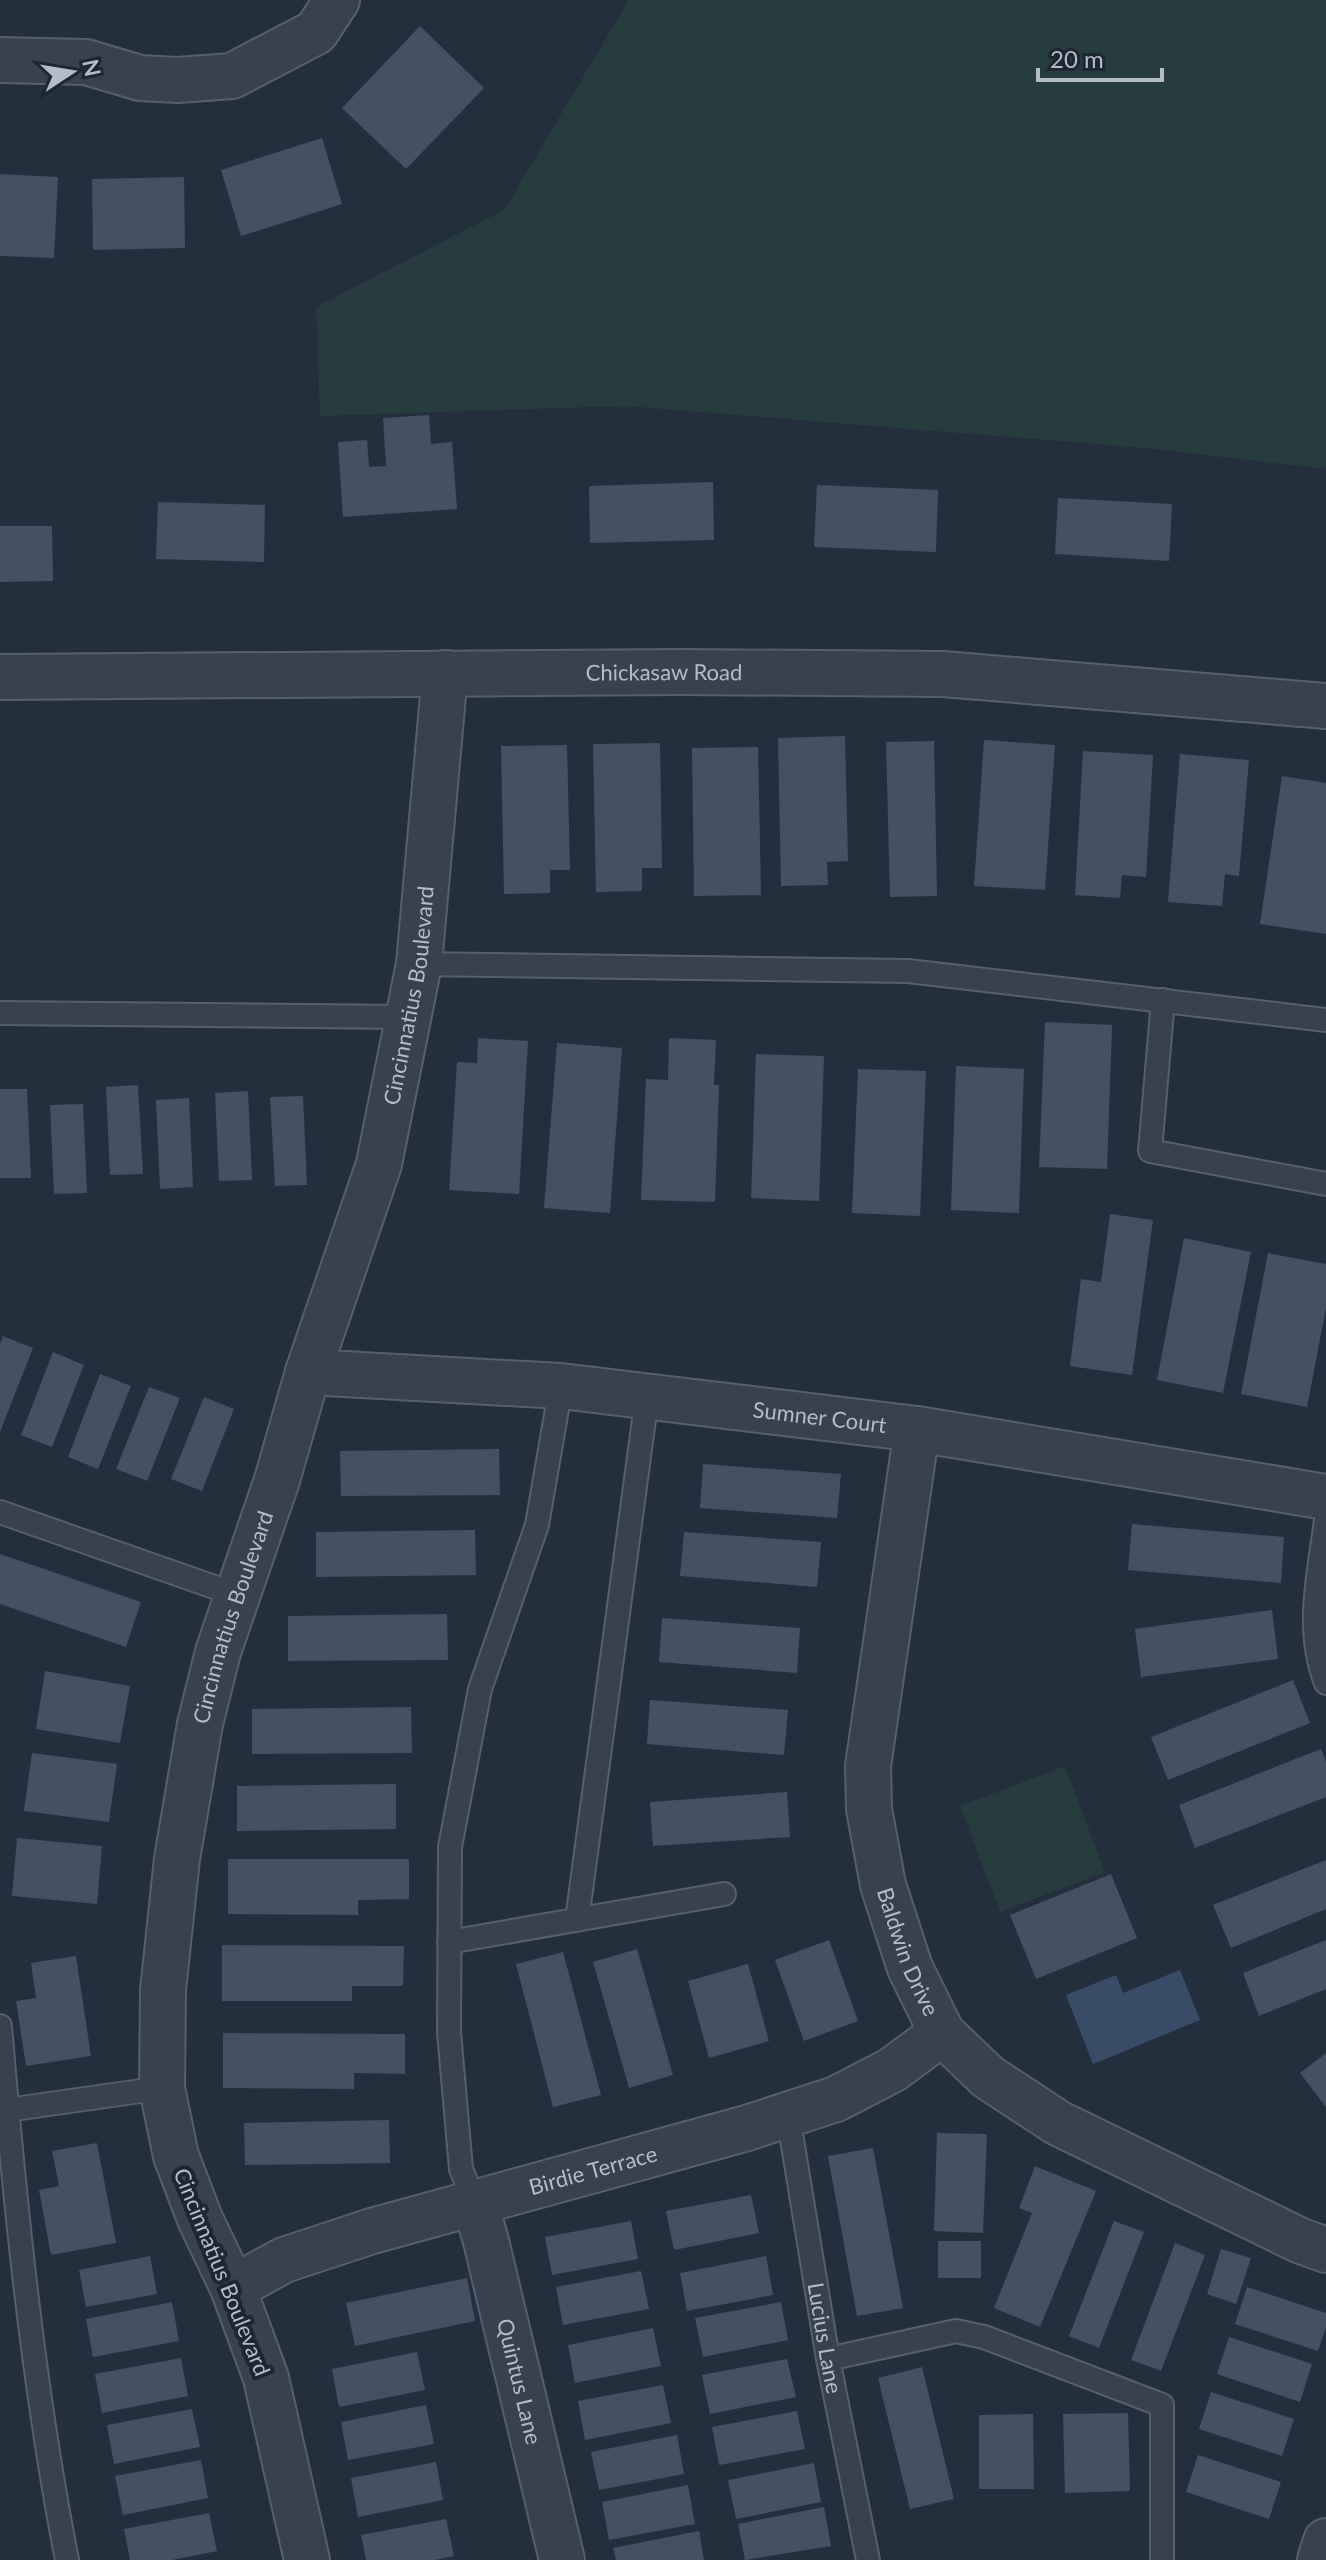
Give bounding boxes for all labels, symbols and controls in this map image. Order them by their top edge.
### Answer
north arrow [32,32,112,112]
scale bar [1038,32,1162,82]
text: 20 m [1050,44,1104,73]
text: N [77,57,107,79]
street label: Chickasaw Road [586,658,742,686]
street label: Cincinnatius Boulevard [377,885,439,1107]
street label: Sumner Court [751,1395,888,1438]
street label: Cincinnatius Boulevard [187,1507,278,1727]
street label: Baldwin Drive [872,1884,945,2020]
street label: Birdie Terrace [526,2139,660,2200]
street label: Cincinnatius Boulevard [168,2164,277,2380]
street label: Lucius Lane [803,2280,849,2396]
street label: Quintus Lane [492,2316,548,2447]

